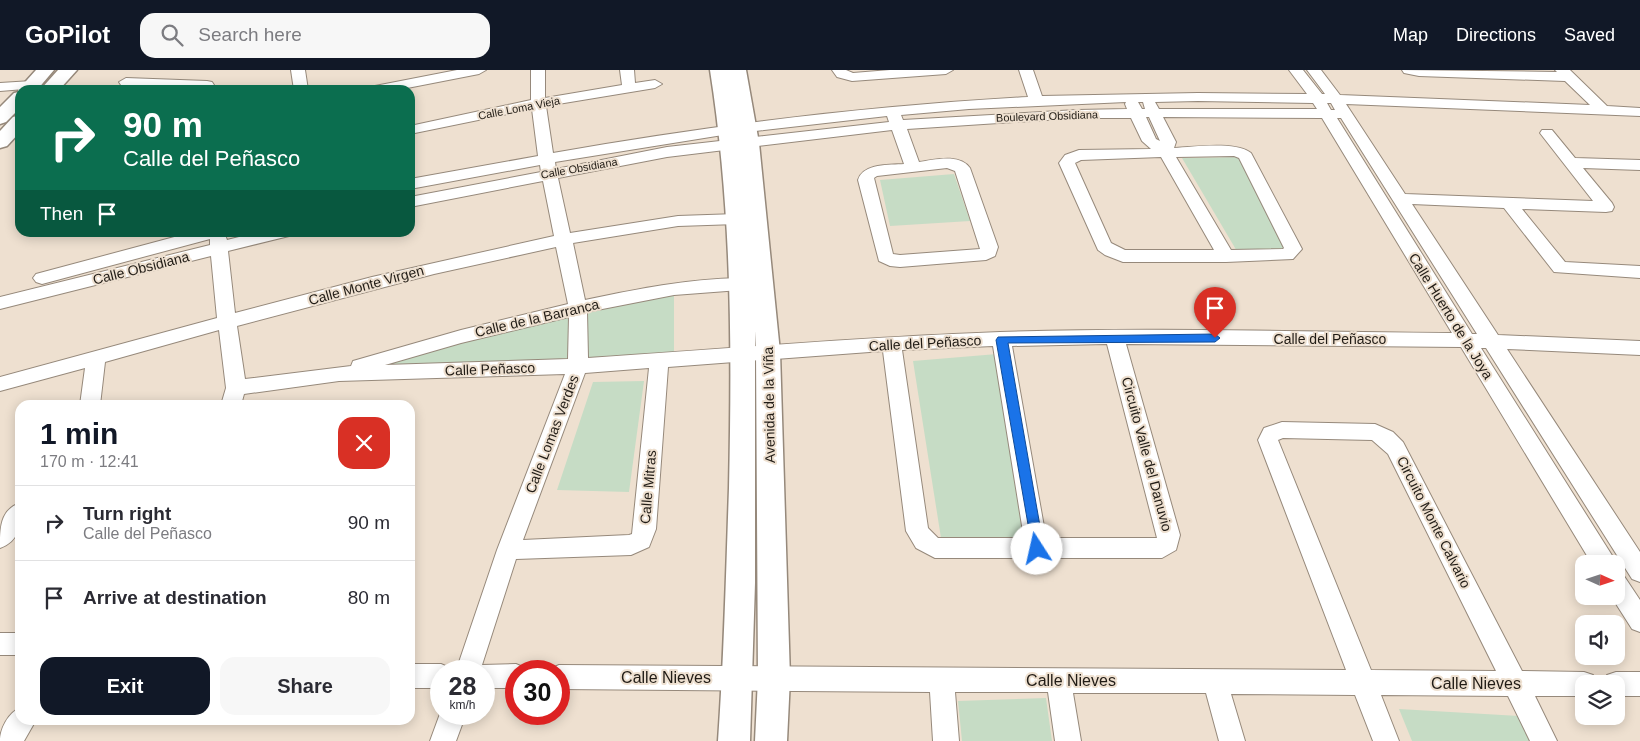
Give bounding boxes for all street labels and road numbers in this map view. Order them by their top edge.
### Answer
street label: Calle Loma Vieja [477,94,562,122]
street label: Boulevard Obsidiana [996,108,1099,124]
street label: Calle Obsidiana [540,155,619,181]
street label: Calle Obsidiana [91,248,191,288]
street label: Calle Huerto de la Joya [1406,250,1496,382]
street label: Calle Monte Virgen [307,262,425,308]
street label: Calle de la Barranca [473,296,601,340]
street label: Calle del Peñasco [1274,331,1387,347]
street label: Calle del Peñasco [868,332,982,354]
street label: Avenida de la Viña [760,347,778,463]
street label: Calle Peñasco [445,359,536,379]
street label: Calle Lomas Verdes [522,373,582,495]
street label: Circuito Valle del Danuvio [1119,375,1175,533]
street label: Calle Mitras [637,449,659,525]
street label: Circuito Monte Calvario [1394,454,1474,591]
street label: Calle Nieves [621,669,711,686]
street label: Calle Nieves [1026,672,1116,689]
street label: Calle Nieves [1431,675,1521,692]

